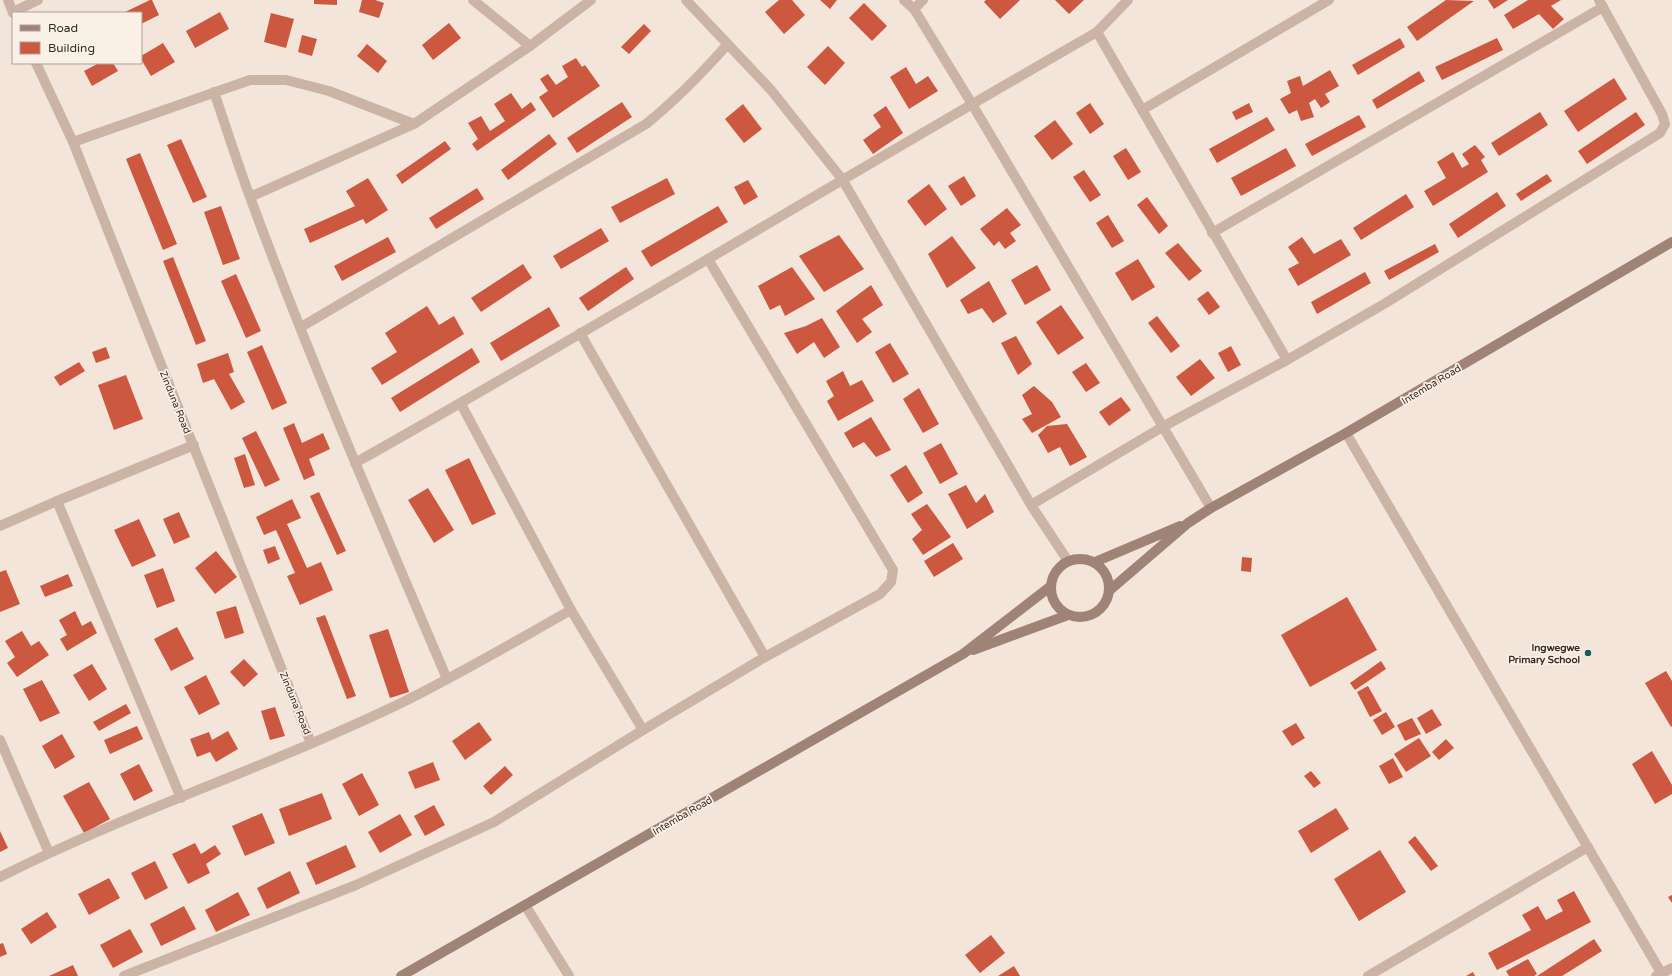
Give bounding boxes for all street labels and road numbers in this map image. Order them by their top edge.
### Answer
street label: Intemba Road [1400,362,1463,407]
street label: Zinduna Road [157,369,193,436]
street label: Zinduna Road [277,670,313,737]
street label: Intemba Road [650,794,715,838]

